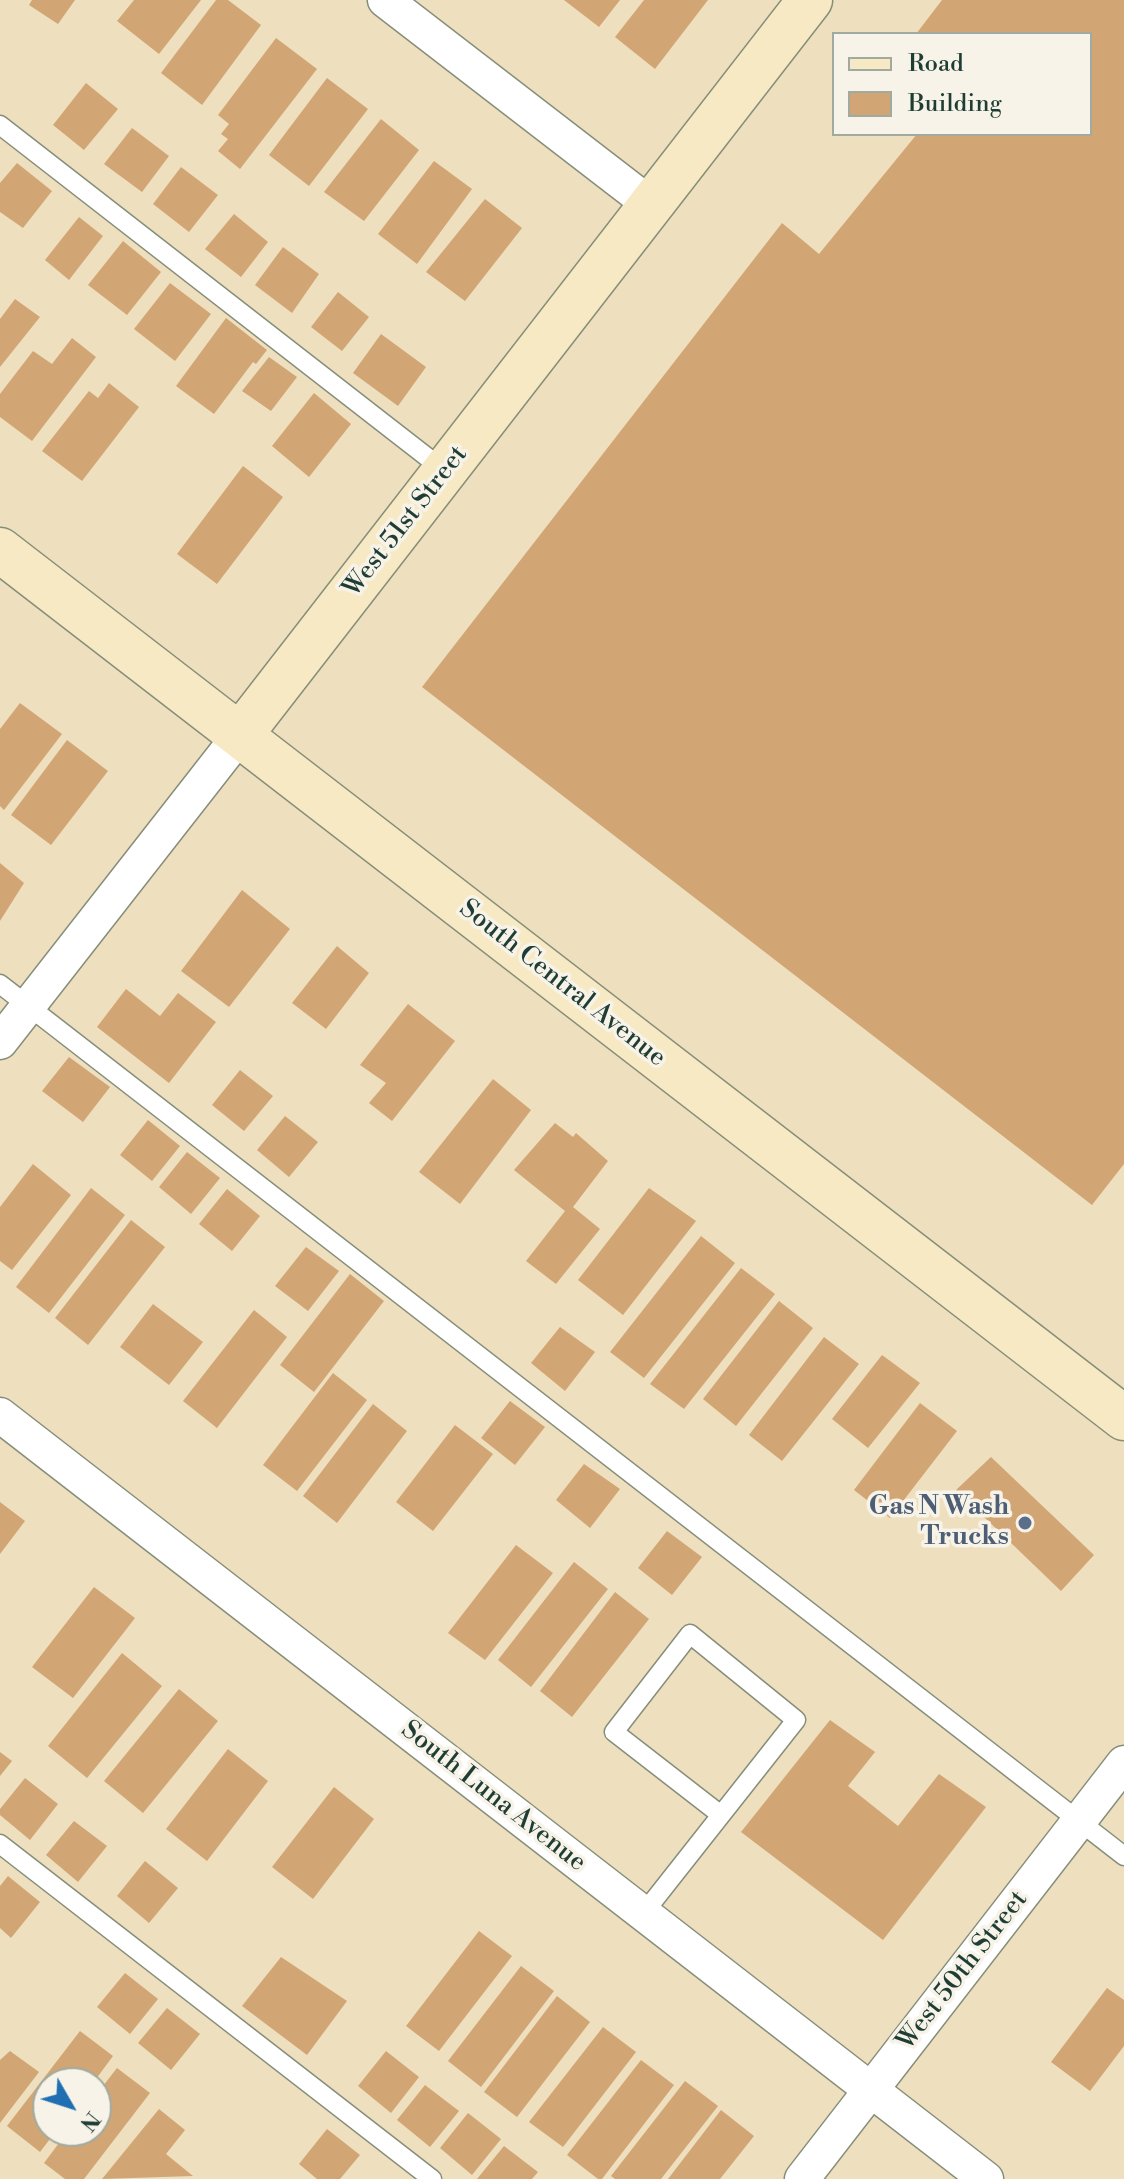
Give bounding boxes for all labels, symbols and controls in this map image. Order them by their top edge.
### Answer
legend [832,32,1092,136]
text: Road [908,49,964,79]
text: Building [908,89,1002,119]
street label: West 51st Street [337,440,475,604]
street label: South Central Avenue [453,894,671,1074]
place label: Gas N Wash Trucks [869,1492,1009,1554]
marker: Gas N Wash Trucks [1016,1514,1034,1532]
street label: South Luna Avenue [394,1715,592,1879]
street label: West 50th Street [891,1885,1035,2057]
north arrow [32,2067,112,2147]
text: N [74,2106,105,2136]

